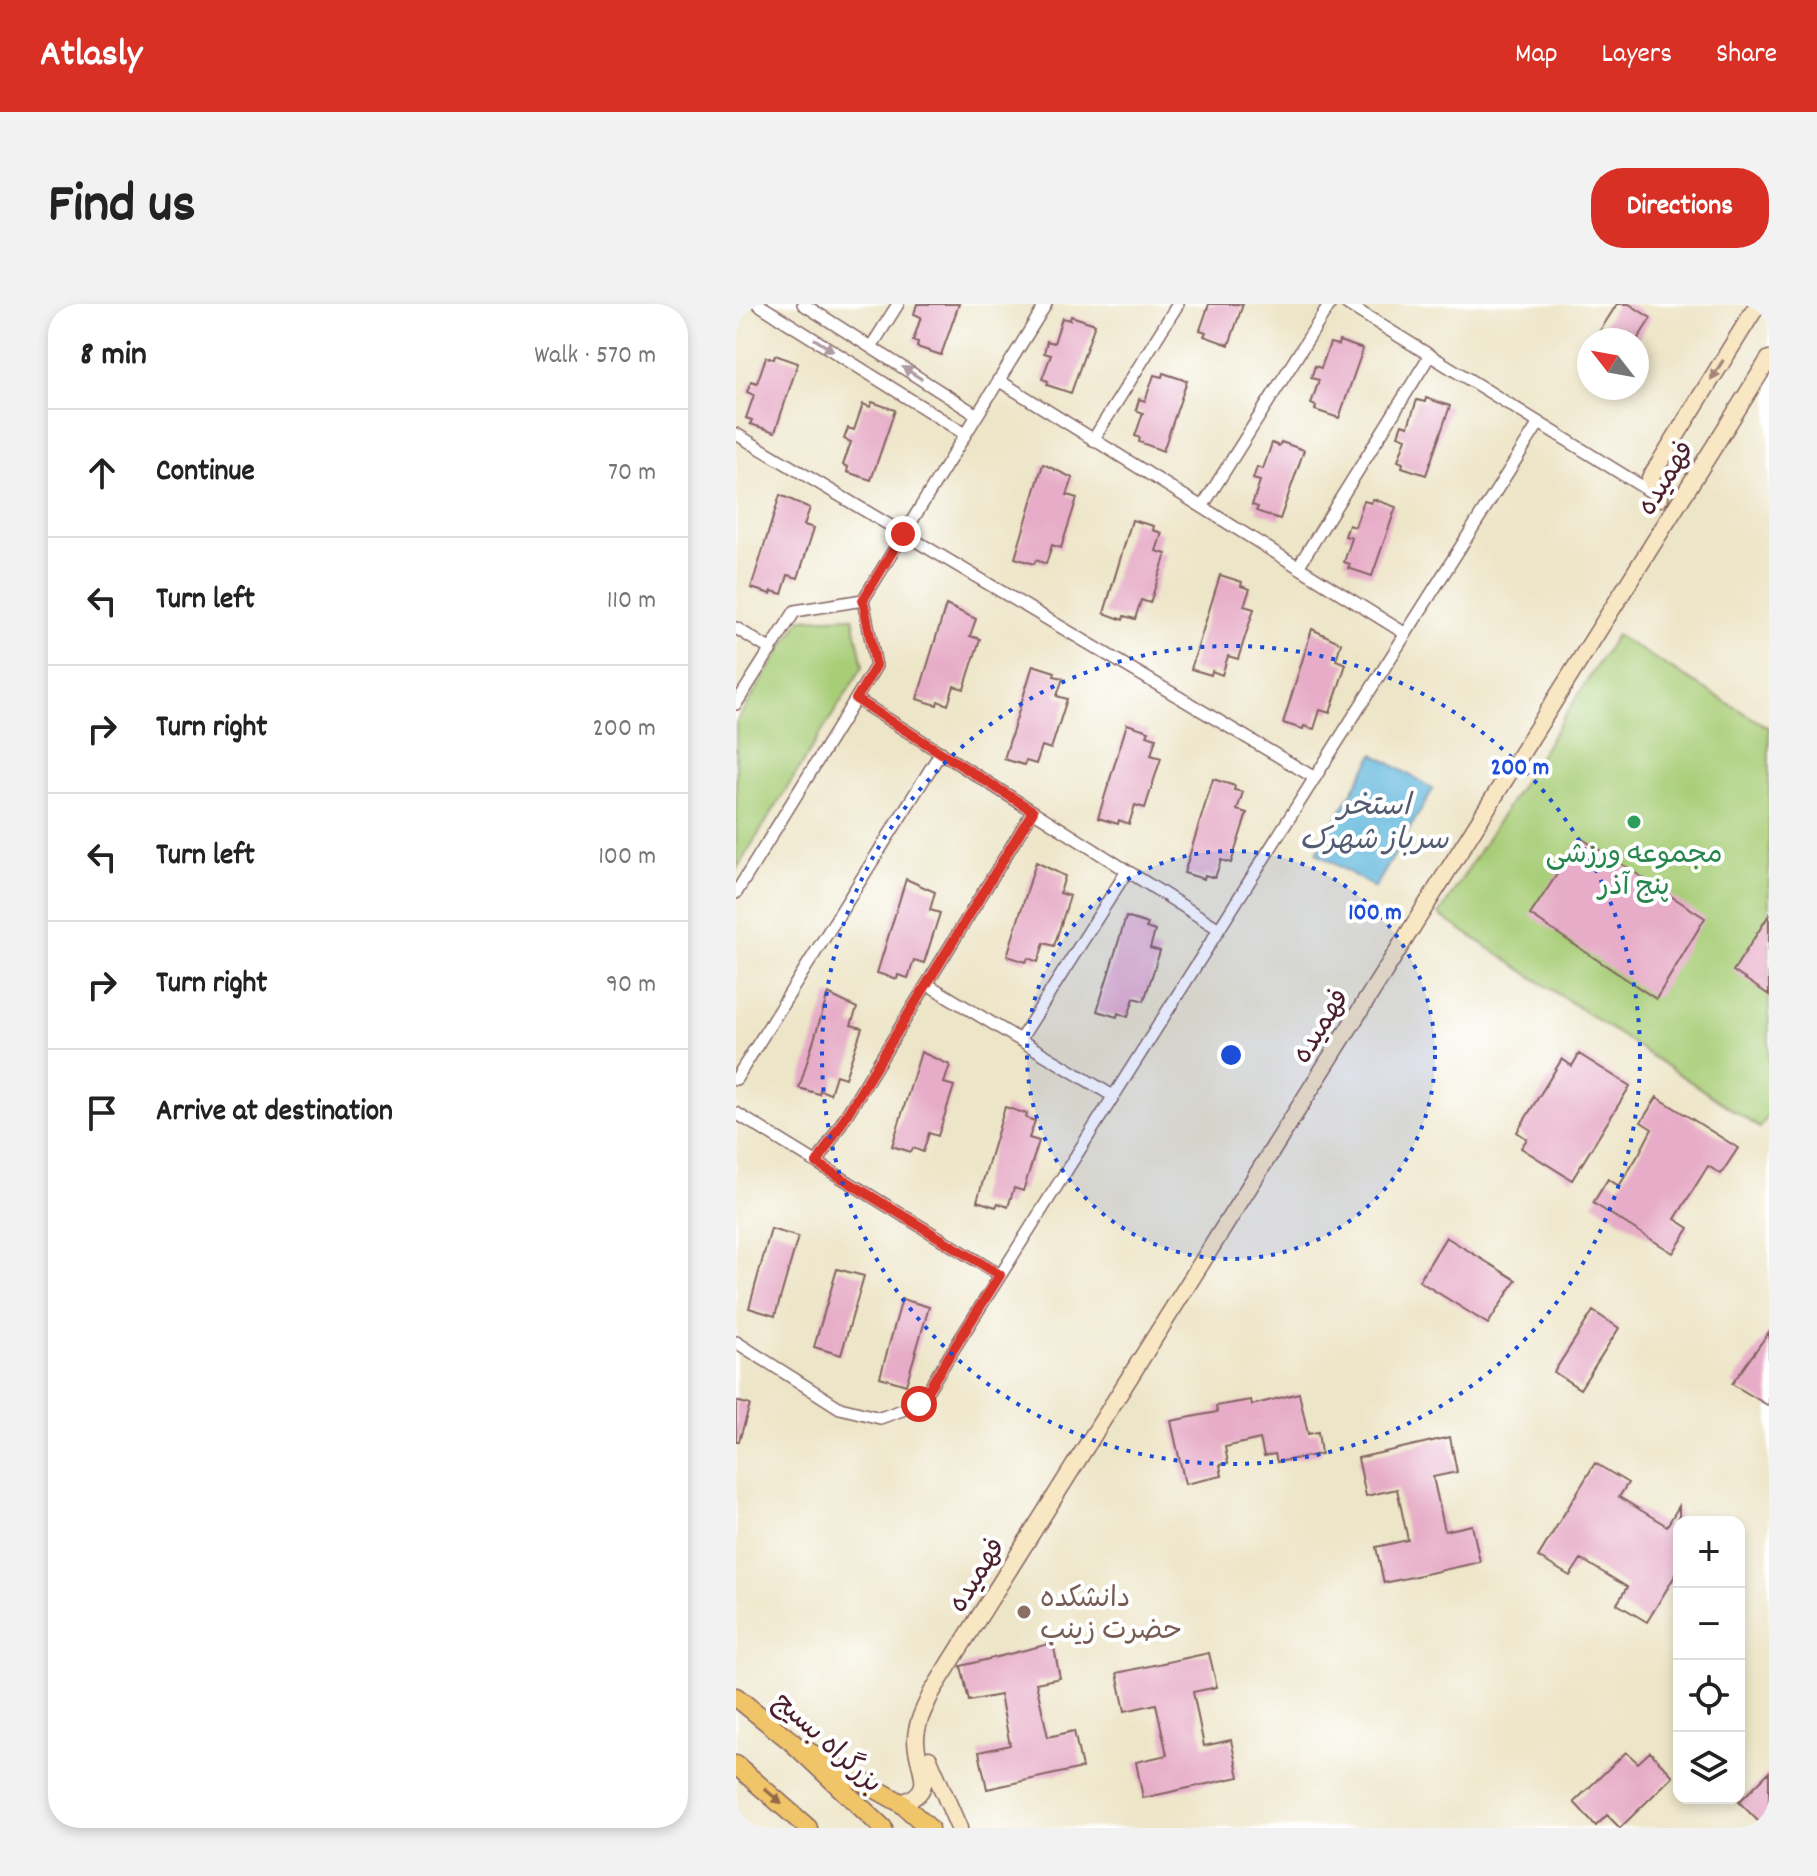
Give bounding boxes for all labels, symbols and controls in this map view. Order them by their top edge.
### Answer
text: Atlasly [40,29,142,84]
text: Map [1515,36,1558,76]
text: Layers [1602,36,1672,76]
text: Share [1716,36,1777,76]
text: Find us [48,168,196,248]
button: Directions [1591,168,1769,248]
north arrow [1577,328,1649,400]
text: 8 min [80,332,147,381]
text: Walk · 570 m [534,338,656,375]
one-way arrow [813,338,835,352]
one-way arrow [1711,359,1725,381]
one-way arrow [901,365,922,380]
street label: فهمیده [1630,434,1707,525]
icon: ahead [80,451,124,495]
text: Continue [156,452,255,495]
text: 70 m [608,455,656,492]
route end [885,516,921,552]
icon: left [80,579,124,623]
text: Turn left [156,580,255,623]
text: 110 m [607,583,656,620]
icon: right [80,707,124,751]
text: Turn right [156,708,267,751]
text: 200 m [592,711,656,748]
text: 200 m [1491,752,1549,786]
water label: استخر سرباز شهرک [1299,787,1449,864]
marker: مجموعه ورزشی پنج آذر [1625,813,1643,831]
icon: left [80,835,124,879]
text: Turn left [156,836,255,879]
place label: مجموعه ورزشی پنج آذر [1545,837,1723,909]
text: 100 m [598,839,656,876]
text: 100 m [1348,897,1402,931]
icon: right [80,963,124,1007]
text: Turn right [156,964,267,1007]
text: 90 m [606,967,656,1004]
street label: فهمیده [1285,982,1362,1073]
centre of rings [1217,1041,1245,1069]
icon: arrive [80,1091,124,1135]
text: Arrive at destination [156,1092,393,1135]
route start [901,1386,937,1422]
map controls [1673,1516,1745,1804]
button: + [1673,1516,1745,1588]
street label: فهمیده [941,1531,1018,1622]
place label: دانشکده حضرت زینب [1040,1581,1182,1653]
button: − [1673,1588,1745,1660]
marker: دانشکده حضرت زینب [1015,1603,1033,1621]
button: locate [1673,1660,1745,1732]
street label: بزرگراه بسیج [762,1684,890,1805]
button: layers [1673,1732,1745,1804]
one-way arrow [763,1787,783,1804]

